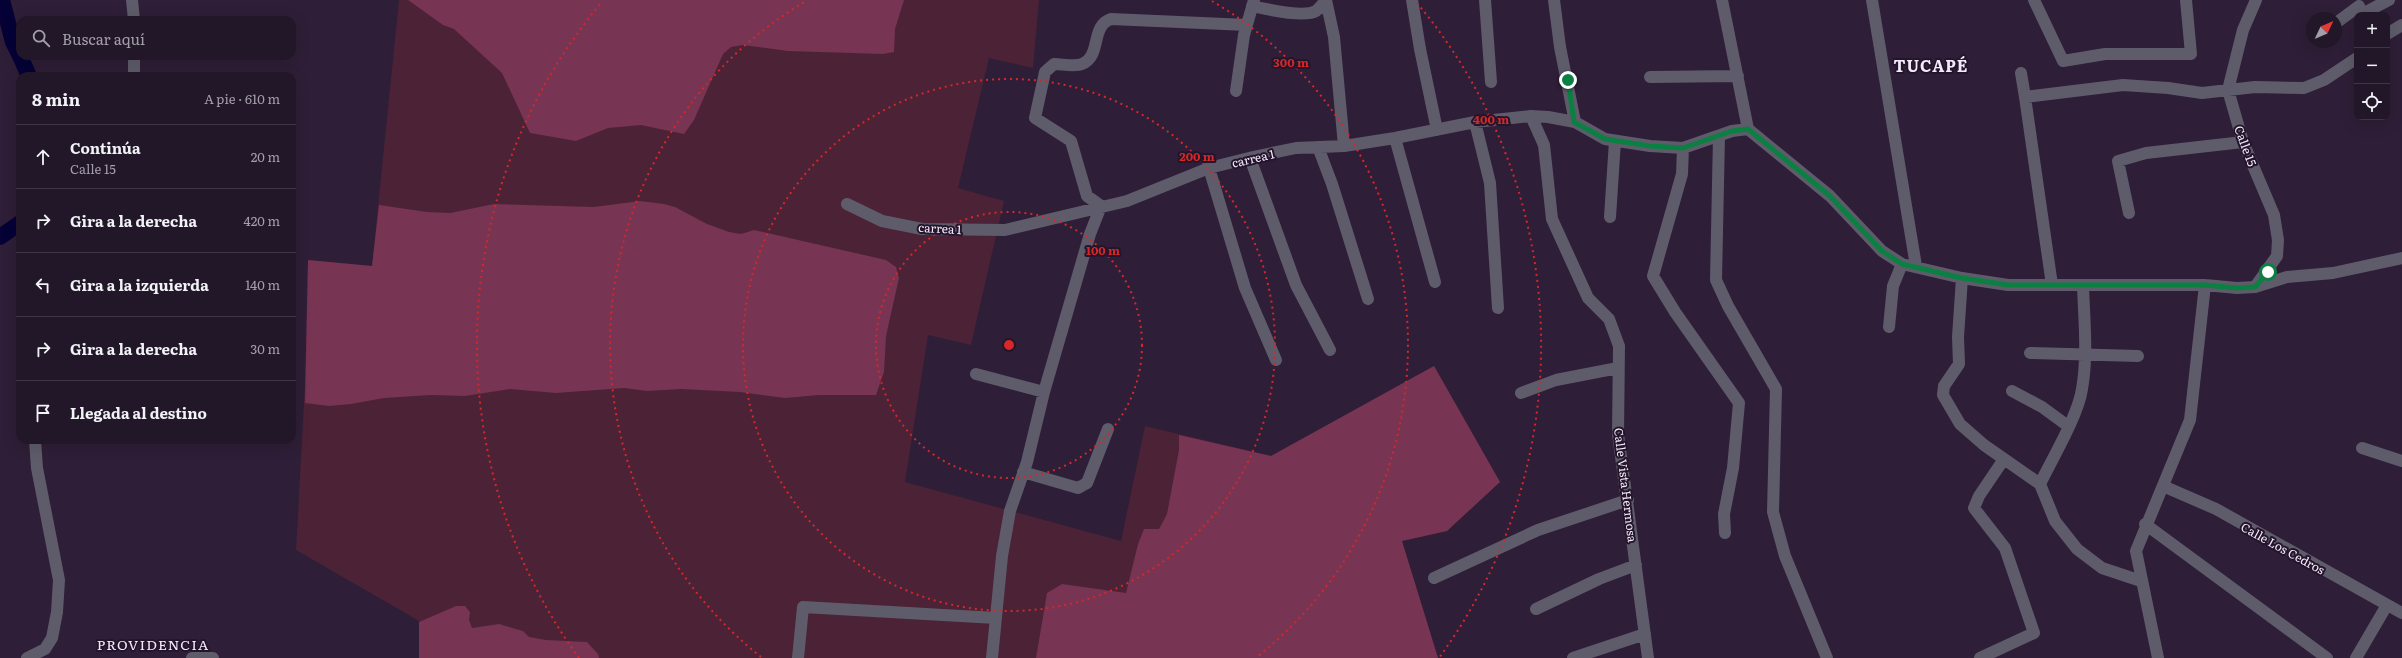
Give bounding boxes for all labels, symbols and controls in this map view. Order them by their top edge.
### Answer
north arrow [2306,12,2342,48]
map controls [2354,12,2390,120]
button: + [2354,12,2390,48]
search box [16,16,296,60]
icon: search [30,27,52,49]
text: Buscar aquí [62,27,145,50]
button: − [2354,48,2390,84]
text: 300 m [1273,53,1309,71]
district label: TUCAPÉ [1894,53,1968,77]
route end [1559,71,1577,89]
button: locate [2354,84,2390,120]
text: 8 min [32,86,80,111]
text: A pie · 610 m [204,89,280,108]
text: 400 m [1473,110,1509,128]
street label: Calle 15 [2230,123,2262,169]
text: Continúa [70,136,141,159]
street label: carrea 1 [1230,144,1276,172]
icon: ahead [32,146,54,168]
text: 20 m [251,147,280,166]
text: 200 m [1179,147,1215,165]
text: Calle 15 [70,159,116,178]
text: Gira a la derecha [70,209,197,232]
icon: right [32,210,54,232]
text: 420 m [244,211,280,230]
street label: carrea 1 [918,218,962,238]
text: 100 m [1086,241,1120,259]
route start [2259,263,2277,281]
text: Gira a la izquierda [70,273,209,296]
icon: left [32,274,54,296]
text: 140 m [245,275,280,294]
text: Gira a la derecha [70,337,197,360]
icon: right [32,338,54,360]
centre of rings [1002,338,1016,352]
text: 30 m [250,339,280,358]
text: Llegada al destino [70,401,207,424]
icon: arrive [32,402,54,424]
street label: Calle Vista Hermosa [1610,427,1642,544]
street label: Calle Los Cedros [2238,518,2329,579]
district label: PROVIDENCIA [97,634,209,654]

